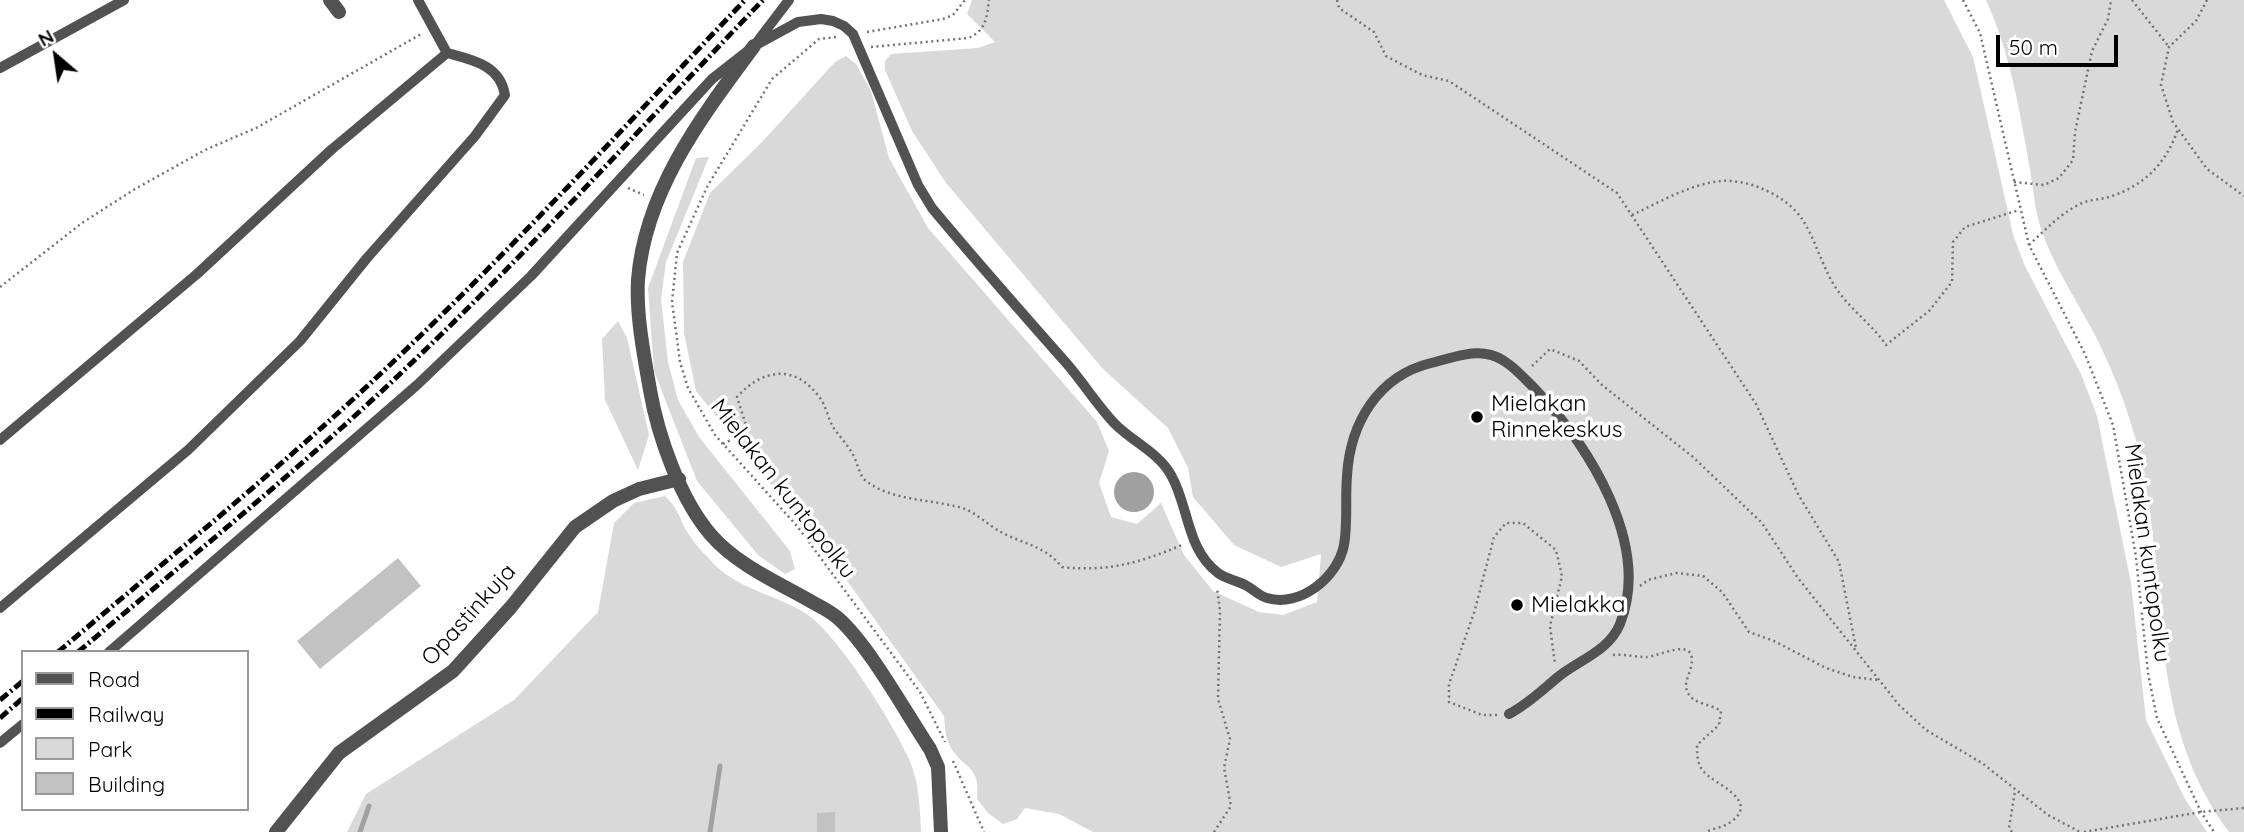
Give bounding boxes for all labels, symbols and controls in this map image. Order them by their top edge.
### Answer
north arrow [21,21,91,91]
scale bar [1999,21,2122,65]
text: N [34,24,58,52]
text: 50 m [2009,34,2058,60]
place label: Mielakan Rinnekeskus [1491,390,1623,444]
street label: Mielakan kuntopolku [704,394,862,584]
marker: Mielakan Rinnekeskus [1469,409,1485,425]
street label: Mielakan kuntopolku [2118,442,2176,664]
street label: Opastinkuja [416,558,522,672]
place label: Mielakka [1531,591,1626,619]
marker: Mielakka [1509,597,1525,613]
legend [21,650,248,811]
text: Road [88,666,140,692]
text: Railway [88,701,164,727]
text: Park [88,736,132,762]
text: Building [88,771,165,797]

